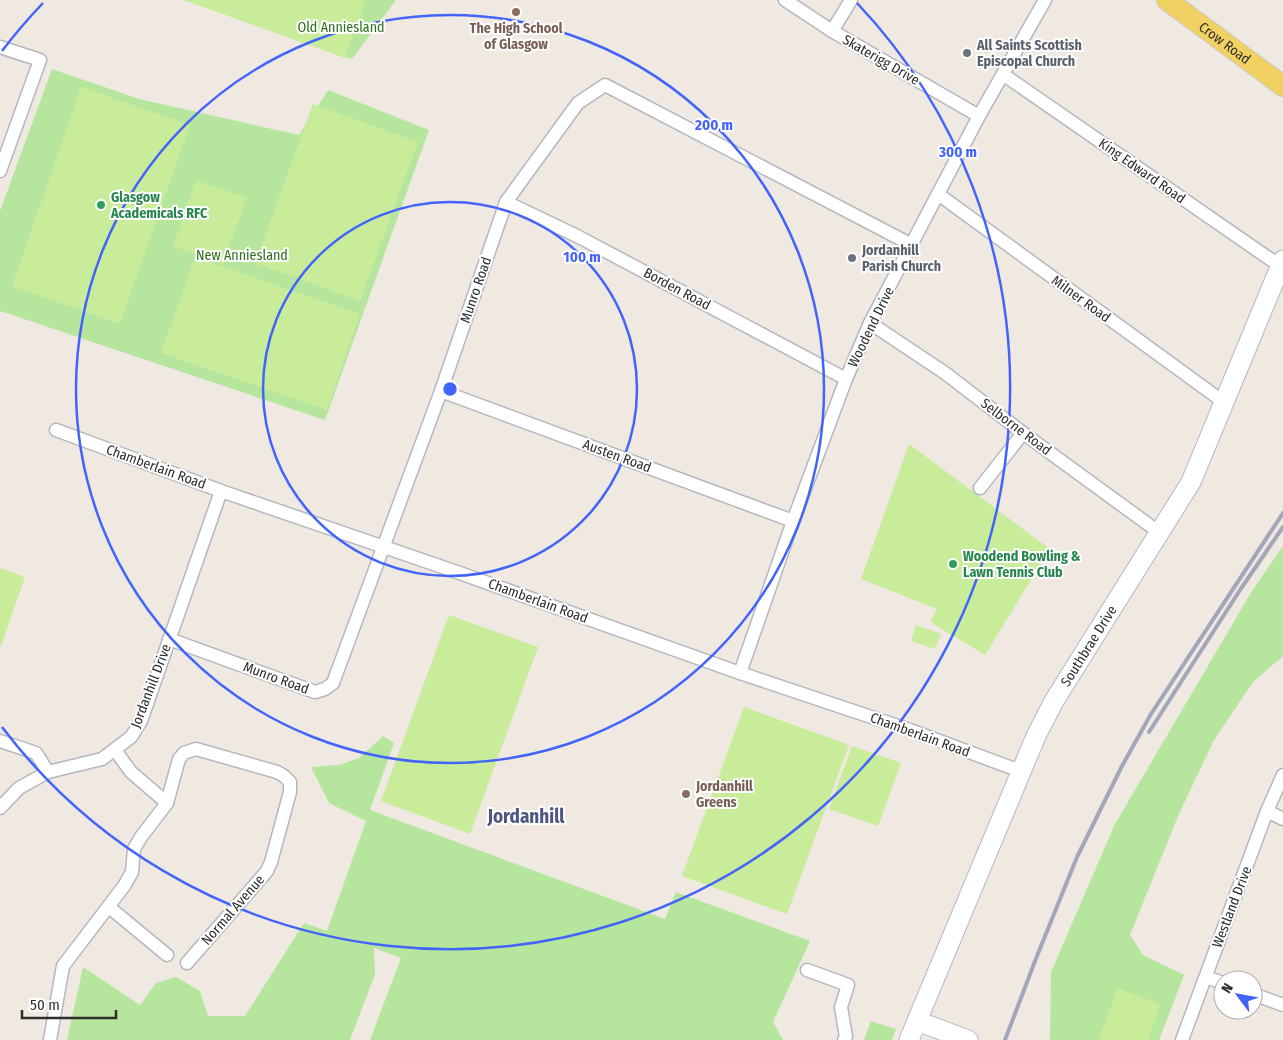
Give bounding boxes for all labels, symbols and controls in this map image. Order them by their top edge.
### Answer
marker: The High School of Glasgow [510,6,522,18]
street label: Crow Road [1196,18,1254,68]
park label: Old Anniesland [297,19,385,36]
place label: The High School of Glasgow [470,20,563,53]
street label: Skaterigg Drive [840,31,923,89]
place label: All Saints Scottish Episcopal Church [976,37,1082,70]
marker: All Saints Scottish Episcopal Church [961,47,973,59]
text: 200 m [694,116,733,134]
street label: King Edward Road [1095,135,1189,207]
text: 300 m [938,143,977,161]
place label: Glasgow Academicals RFC [110,189,208,222]
marker: Glasgow Academicals RFC [95,199,107,211]
place label: Jordanhill Parish Church [861,242,941,275]
park label: New Anniesland [196,247,288,264]
text: 100 m [563,248,601,266]
marker: Jordanhill Parish Church [846,252,858,264]
street label: Munro Road [457,255,495,325]
street label: Borden Road [640,264,714,314]
street label: Milner Road [1048,272,1114,326]
street label: Woodend Drive [844,284,898,370]
centre of rings [441,380,459,398]
street label: Selborne Road [977,395,1055,459]
street label: Austen Road [580,436,654,476]
street label: Chamberlain Road [104,441,208,493]
place label: Woodend Bowling & Lawn Tennis Club [963,548,1081,581]
marker: Woodend Bowling & Lawn Tennis Club [947,558,959,570]
street label: Chamberlain Road [486,575,590,627]
street label: Southbrae Drive [1057,602,1120,689]
street label: Jordanhill Drive [127,641,175,730]
street label: Munro Road [241,658,311,698]
street label: Chamberlain Road [868,709,972,761]
place label: Jordanhill Greens [695,778,753,811]
marker: Jordanhill Greens [680,788,692,800]
district label: Jordanhill [486,805,565,828]
street label: Westland Drive [1209,864,1255,950]
street label: Normal Avenue [198,871,268,949]
north arrow [1213,970,1263,1020]
text: N [1218,980,1237,996]
scale bar [22,988,116,1020]
text: 50 m [30,996,60,1014]

